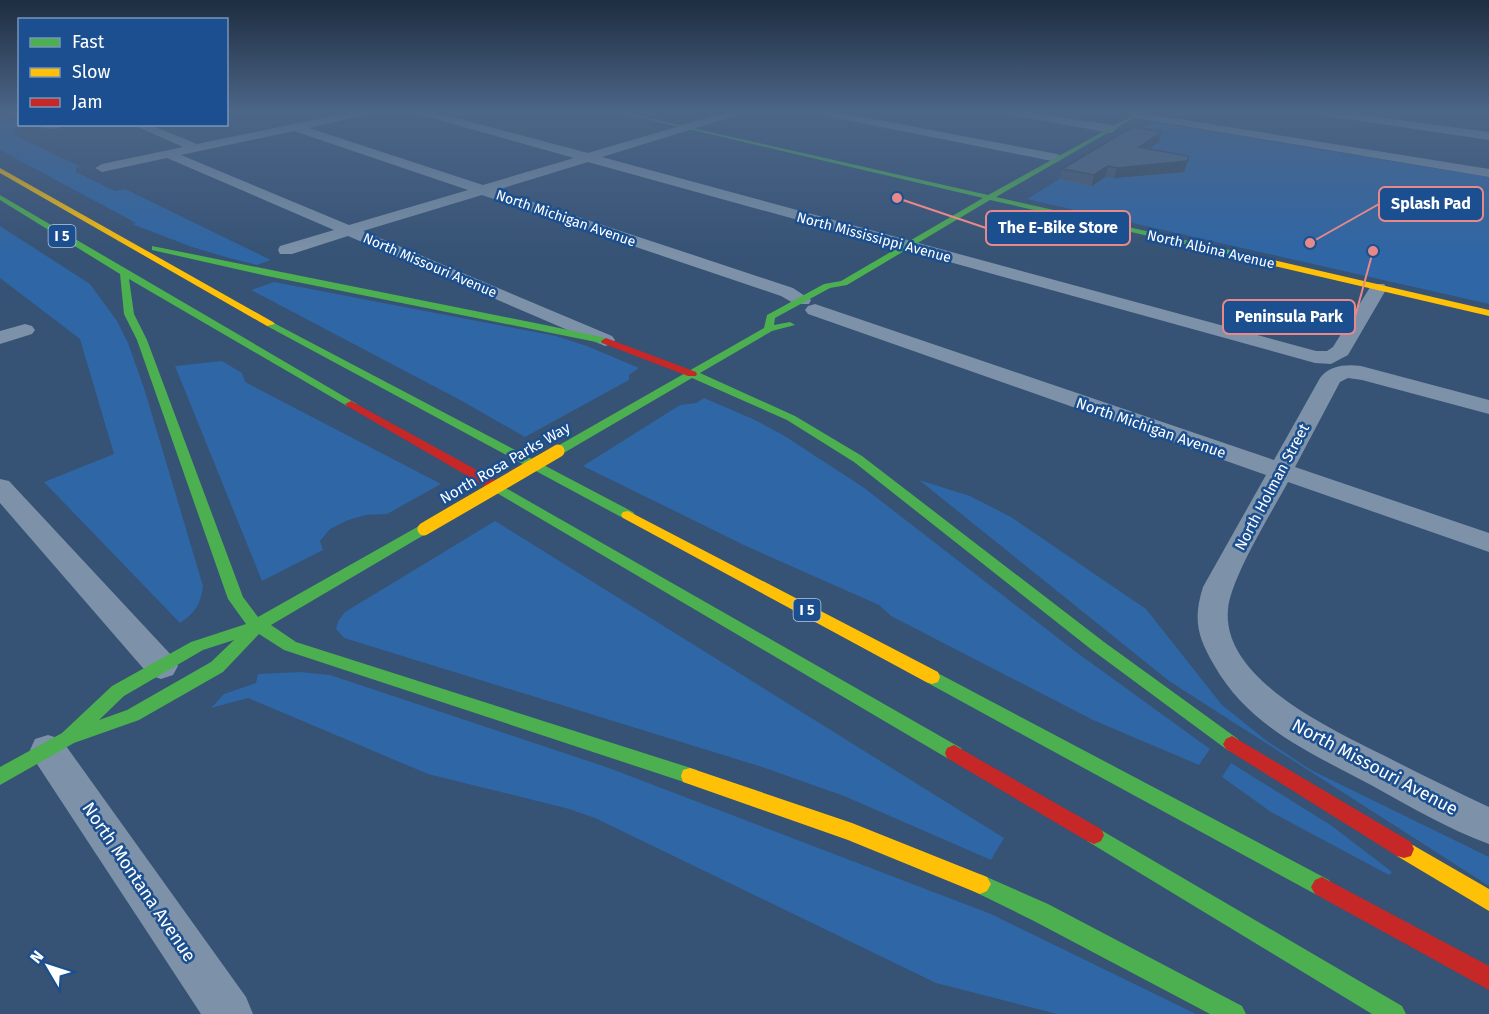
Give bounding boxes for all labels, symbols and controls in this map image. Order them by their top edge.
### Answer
legend [18,18,228,126]
text: Fast [72,31,105,53]
text: Slow [72,61,111,83]
text: Jam [72,91,103,113]
street label: North Michigan Avenue [494,187,638,250]
callout: Splash Pad [1379,187,1483,221]
text: Splash Pad [1391,194,1471,213]
street label: North Mississippi Avenue [795,209,953,266]
callout: The E-Bike Store [986,211,1130,245]
text: The E-Bike Store [998,218,1118,237]
road number: I 5 [48,225,76,247]
street label: North Albina Avenue [1145,227,1276,272]
street label: North Missouri Avenue [360,230,499,301]
callout: Peninsula Park [1223,300,1355,334]
text: Peninsula Park [1235,307,1343,326]
street label: North Michigan Avenue [1074,394,1228,462]
street label: North Rosa Parks Way [437,418,574,508]
street label: North Holman Street [1231,420,1313,553]
road number: I 5 [794,599,820,621]
street label: North Missouri Avenue [1288,714,1462,820]
street label: North Montana Avenue [77,798,201,966]
north arrow [18,936,78,996]
text: N [26,947,47,967]

